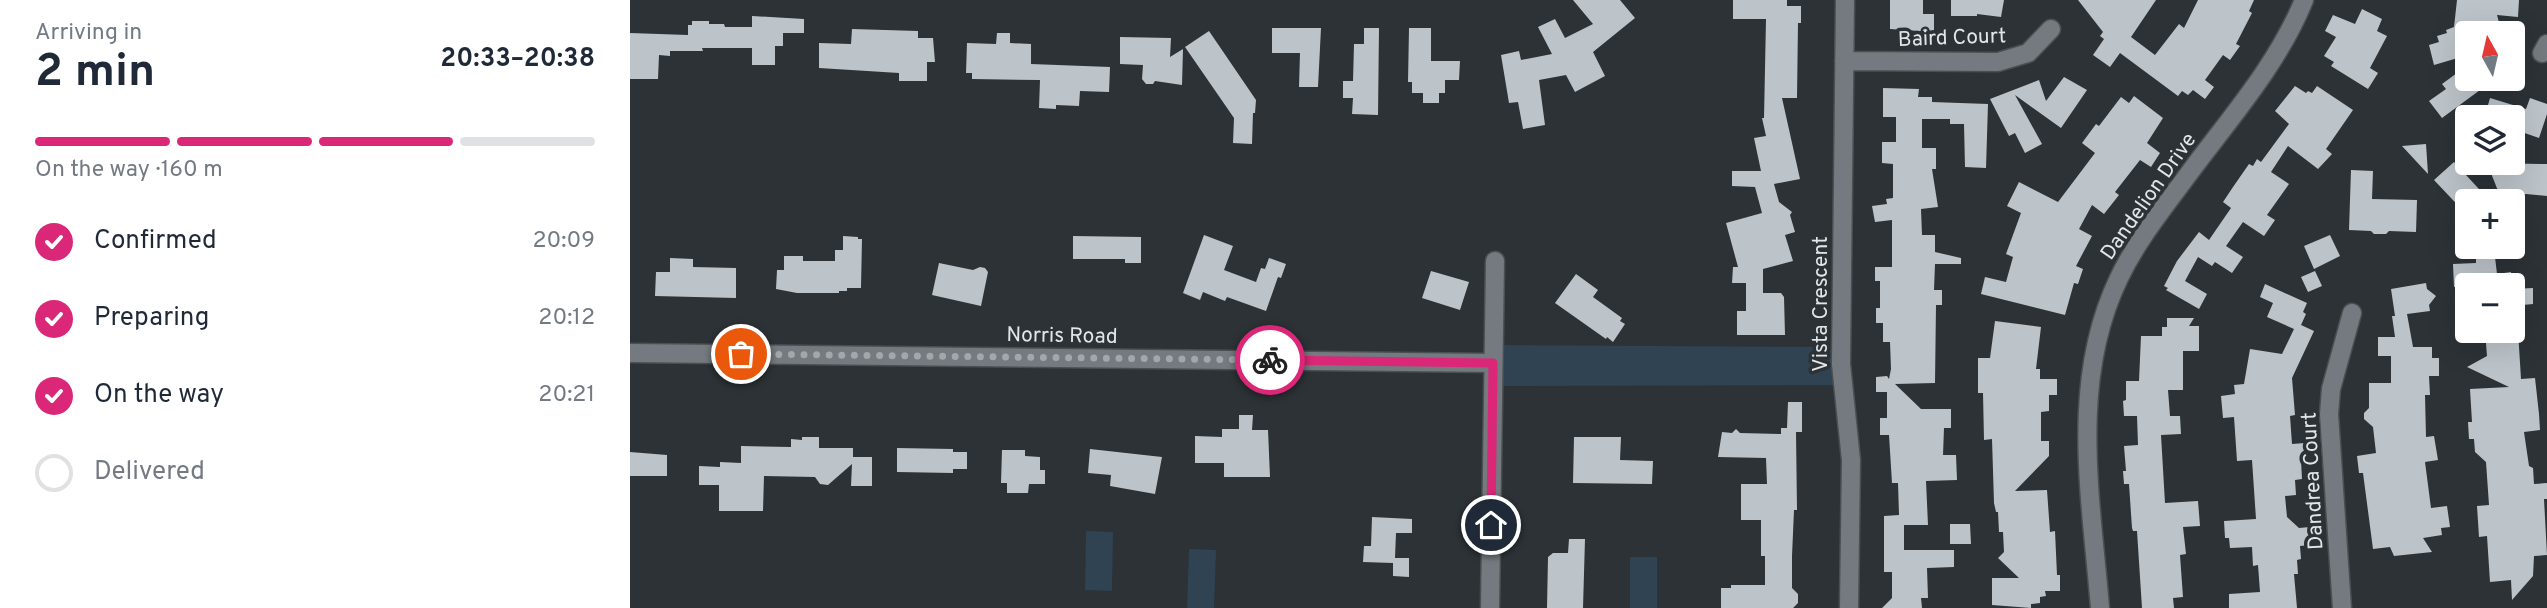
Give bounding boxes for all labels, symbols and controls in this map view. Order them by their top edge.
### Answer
text: Arriving in [35,19,142,48]
north arrow [2455,21,2525,91]
map controls [2455,21,2525,343]
street label: Baird Court [1897,23,2007,54]
text: 20:33–20:38 [440,43,595,76]
text: 2 min [35,44,155,103]
button: layers [2455,105,2525,175]
street label: Dandelion Drive [2095,128,2203,266]
text: On the way · 160 m [35,156,223,185]
button: + [2455,189,2525,259]
icon: check [35,223,73,261]
text: Confirmed [94,225,217,258]
text: 20:09 [532,227,595,256]
street label: Vista Crescent [1808,236,1835,372]
button: − [2455,273,2525,343]
icon: check [35,300,73,338]
text: Preparing [94,302,209,335]
text: 20:12 [538,304,595,333]
street label: Norris Road [1006,322,1118,351]
pin [711,324,771,384]
courier [1235,325,1305,395]
icon: bag [722,335,760,373]
icon: bike [1251,341,1289,379]
icon: check [35,377,73,415]
text: On the way [94,379,224,412]
text: 20:21 [538,381,595,410]
street label: Dandrea Court [2296,411,2331,550]
text: Delivered [94,456,205,489]
pin [1461,495,1521,555]
icon: home [1472,506,1510,544]

